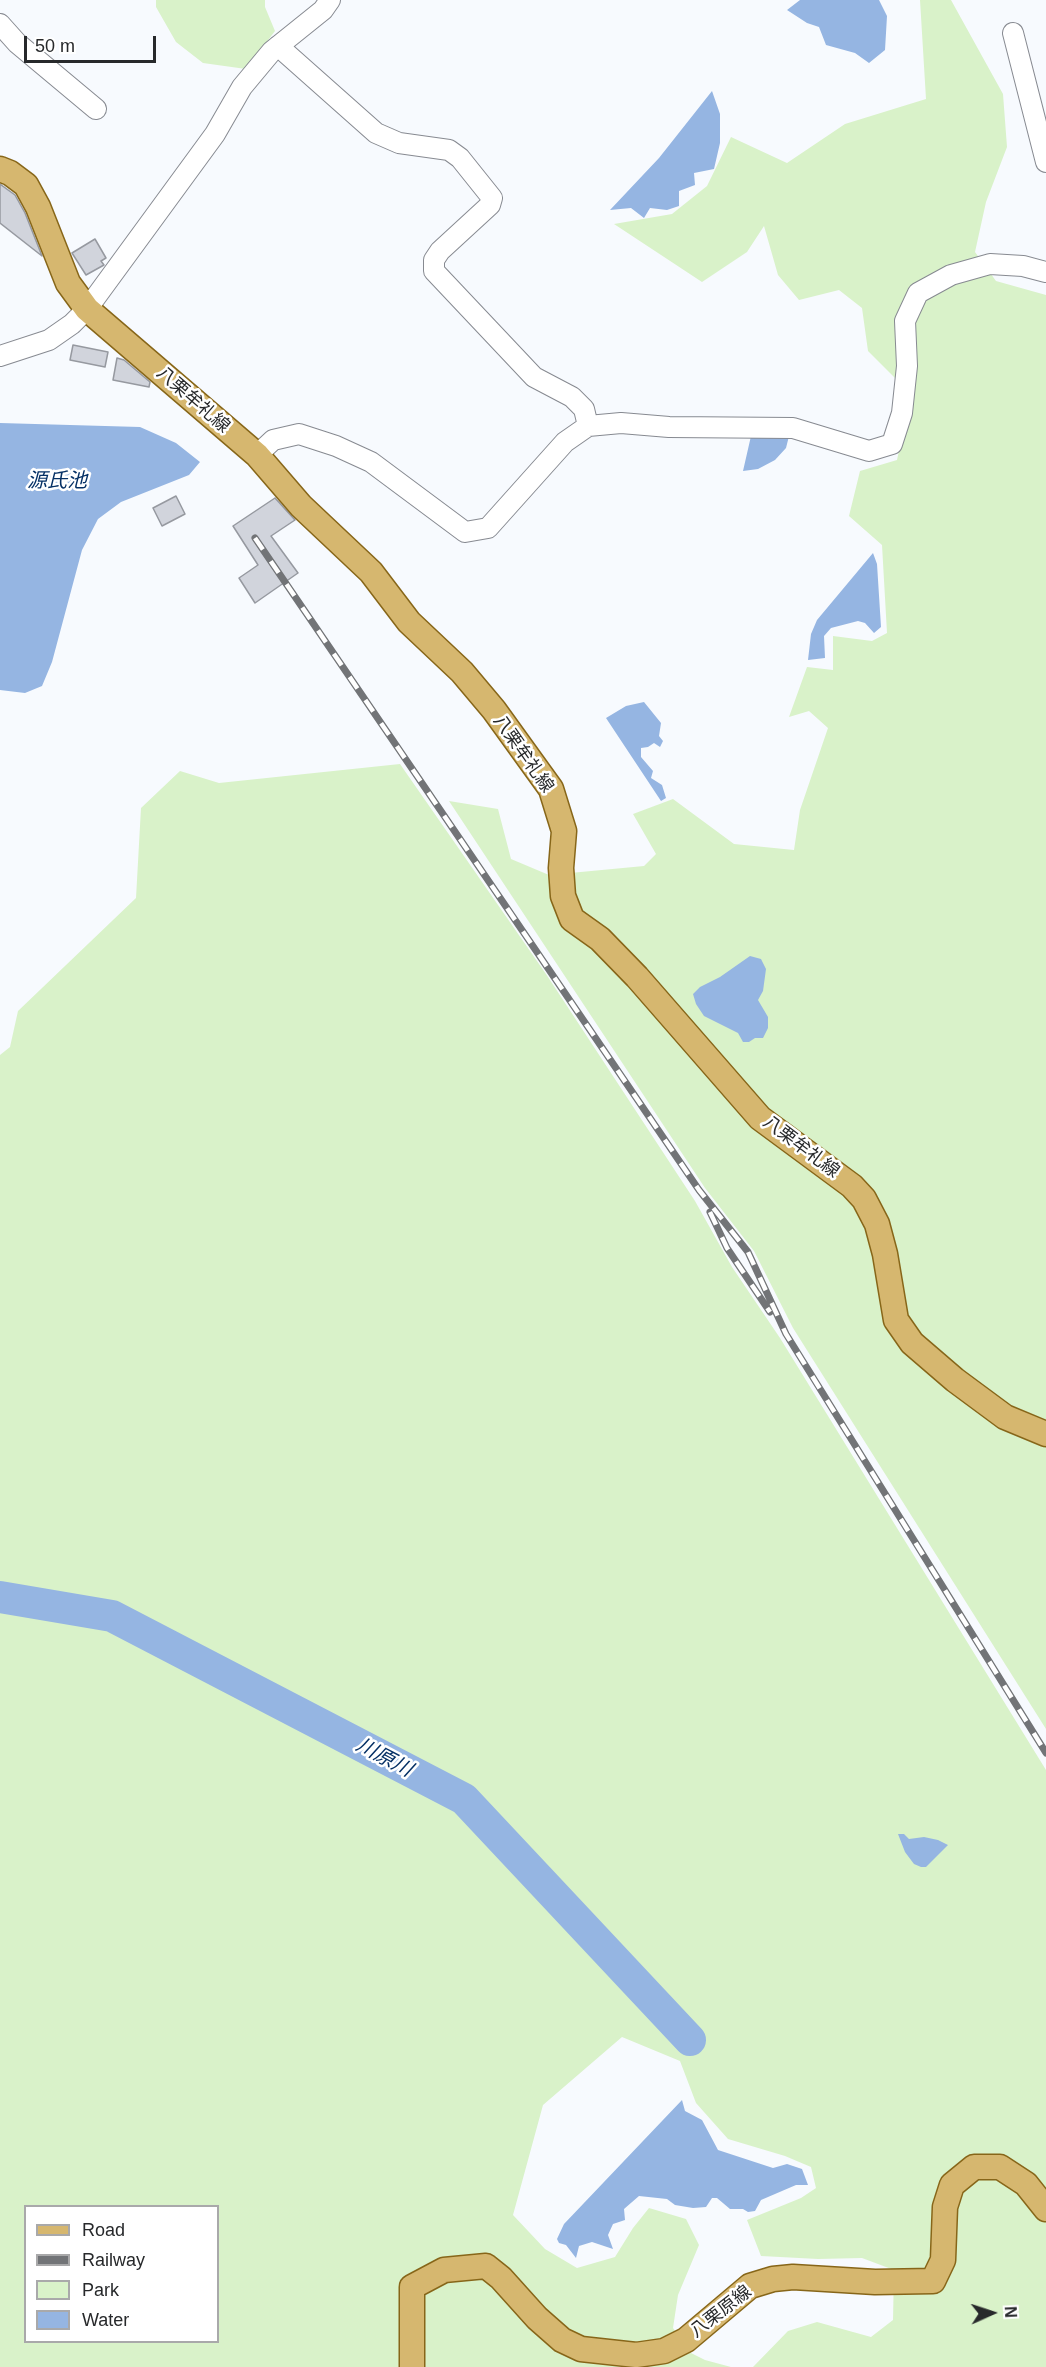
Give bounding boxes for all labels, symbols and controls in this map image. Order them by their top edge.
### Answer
scale bar [27,24,159,62]
text: 50 m [35,36,75,56]
street label: 八栗牟礼線 [152,362,234,438]
water label: 源氏池 [27,469,87,493]
street label: 八栗牟礼線 [488,711,558,797]
street label: 八栗牟礼線 [759,1111,843,1183]
water label: 川原川 [352,1733,416,1783]
legend [24,2205,219,2343]
text: Road [82,2220,125,2240]
text: Railway [82,2250,145,2270]
text: Park [82,2280,119,2300]
street label: 八栗原線 [686,2281,756,2343]
north arrow [962,2283,1022,2343]
text: N [1002,2306,1019,2318]
text: Water [82,2310,129,2330]

